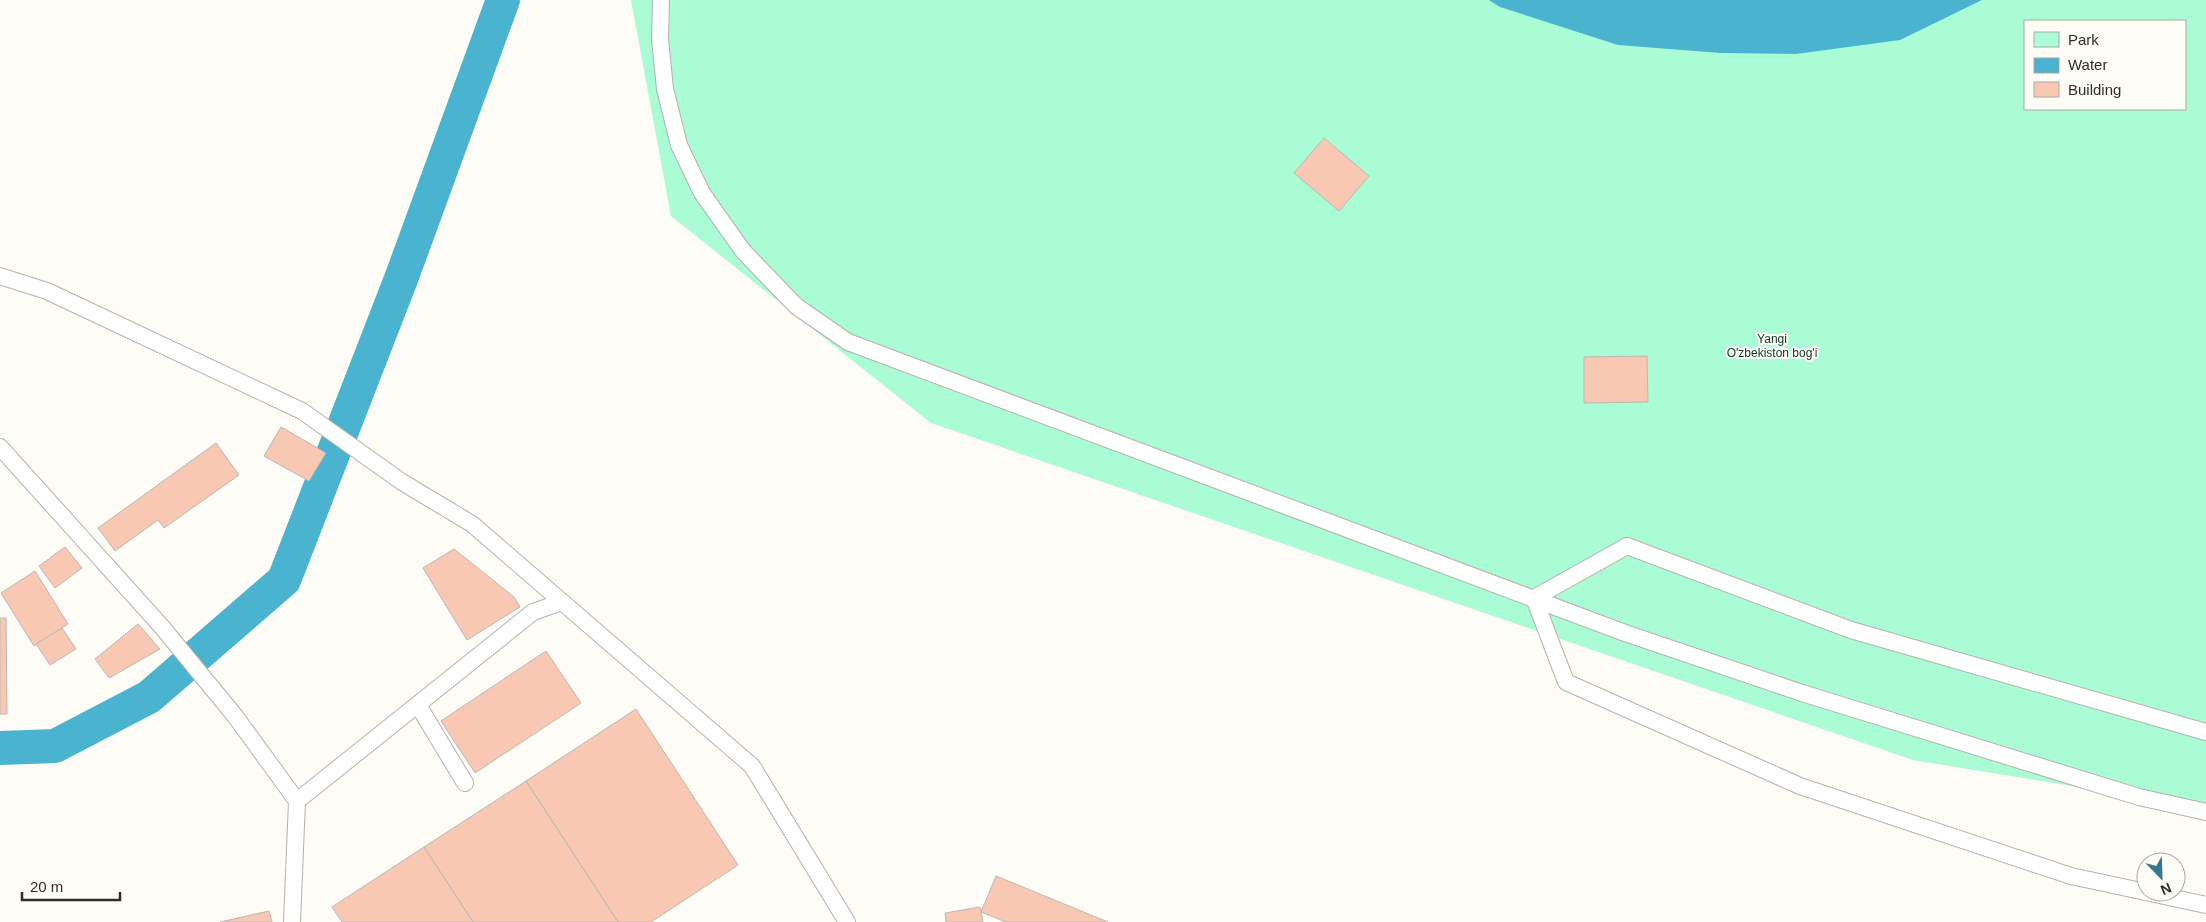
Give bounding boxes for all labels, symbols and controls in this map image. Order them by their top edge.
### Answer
legend [2024,20,2186,110]
text: Park [2068,31,2099,48]
text: Water [2068,56,2107,73]
text: Building [2068,81,2121,98]
park label: Yangi O'zbekiston bog'i [1727,332,1817,360]
north arrow [2136,852,2186,902]
scale bar [22,870,120,902]
text: 20 m [30,878,63,895]
text: N [2158,880,2174,898]

